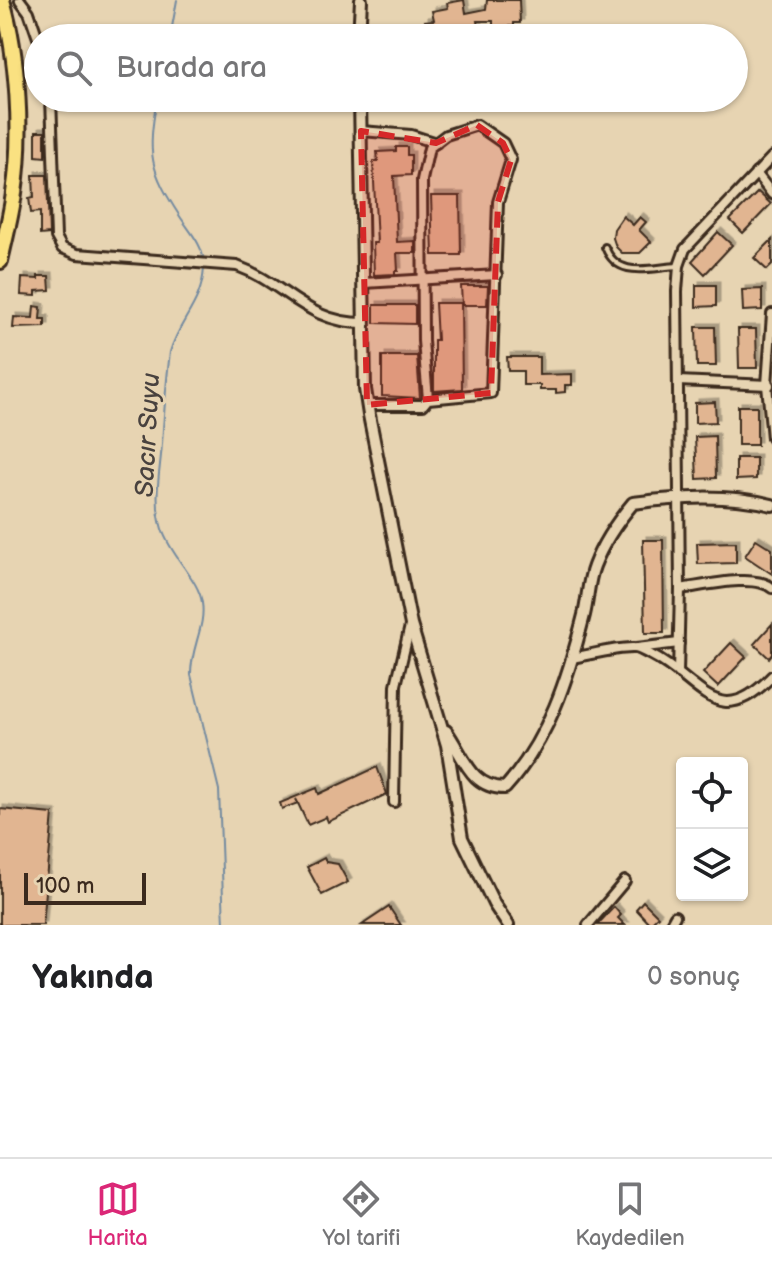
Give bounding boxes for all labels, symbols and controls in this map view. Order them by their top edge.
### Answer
search box [24,24,748,112]
icon: search [52,46,96,90]
text: Burada ara [116,50,267,86]
water label: Sacır Suyu [130,372,167,498]
map controls [676,757,748,901]
button: locate [676,757,748,829]
button: layers [676,829,748,901]
scale bar [24,869,146,905]
text: 100 m [36,873,95,900]
text: Yakında [32,957,154,998]
text: 0 sonuç [647,962,740,993]
tab: Harita [87,1177,148,1252]
tab: Yol tarifi [322,1177,400,1252]
tab: Kaydedilen [575,1177,685,1252]

